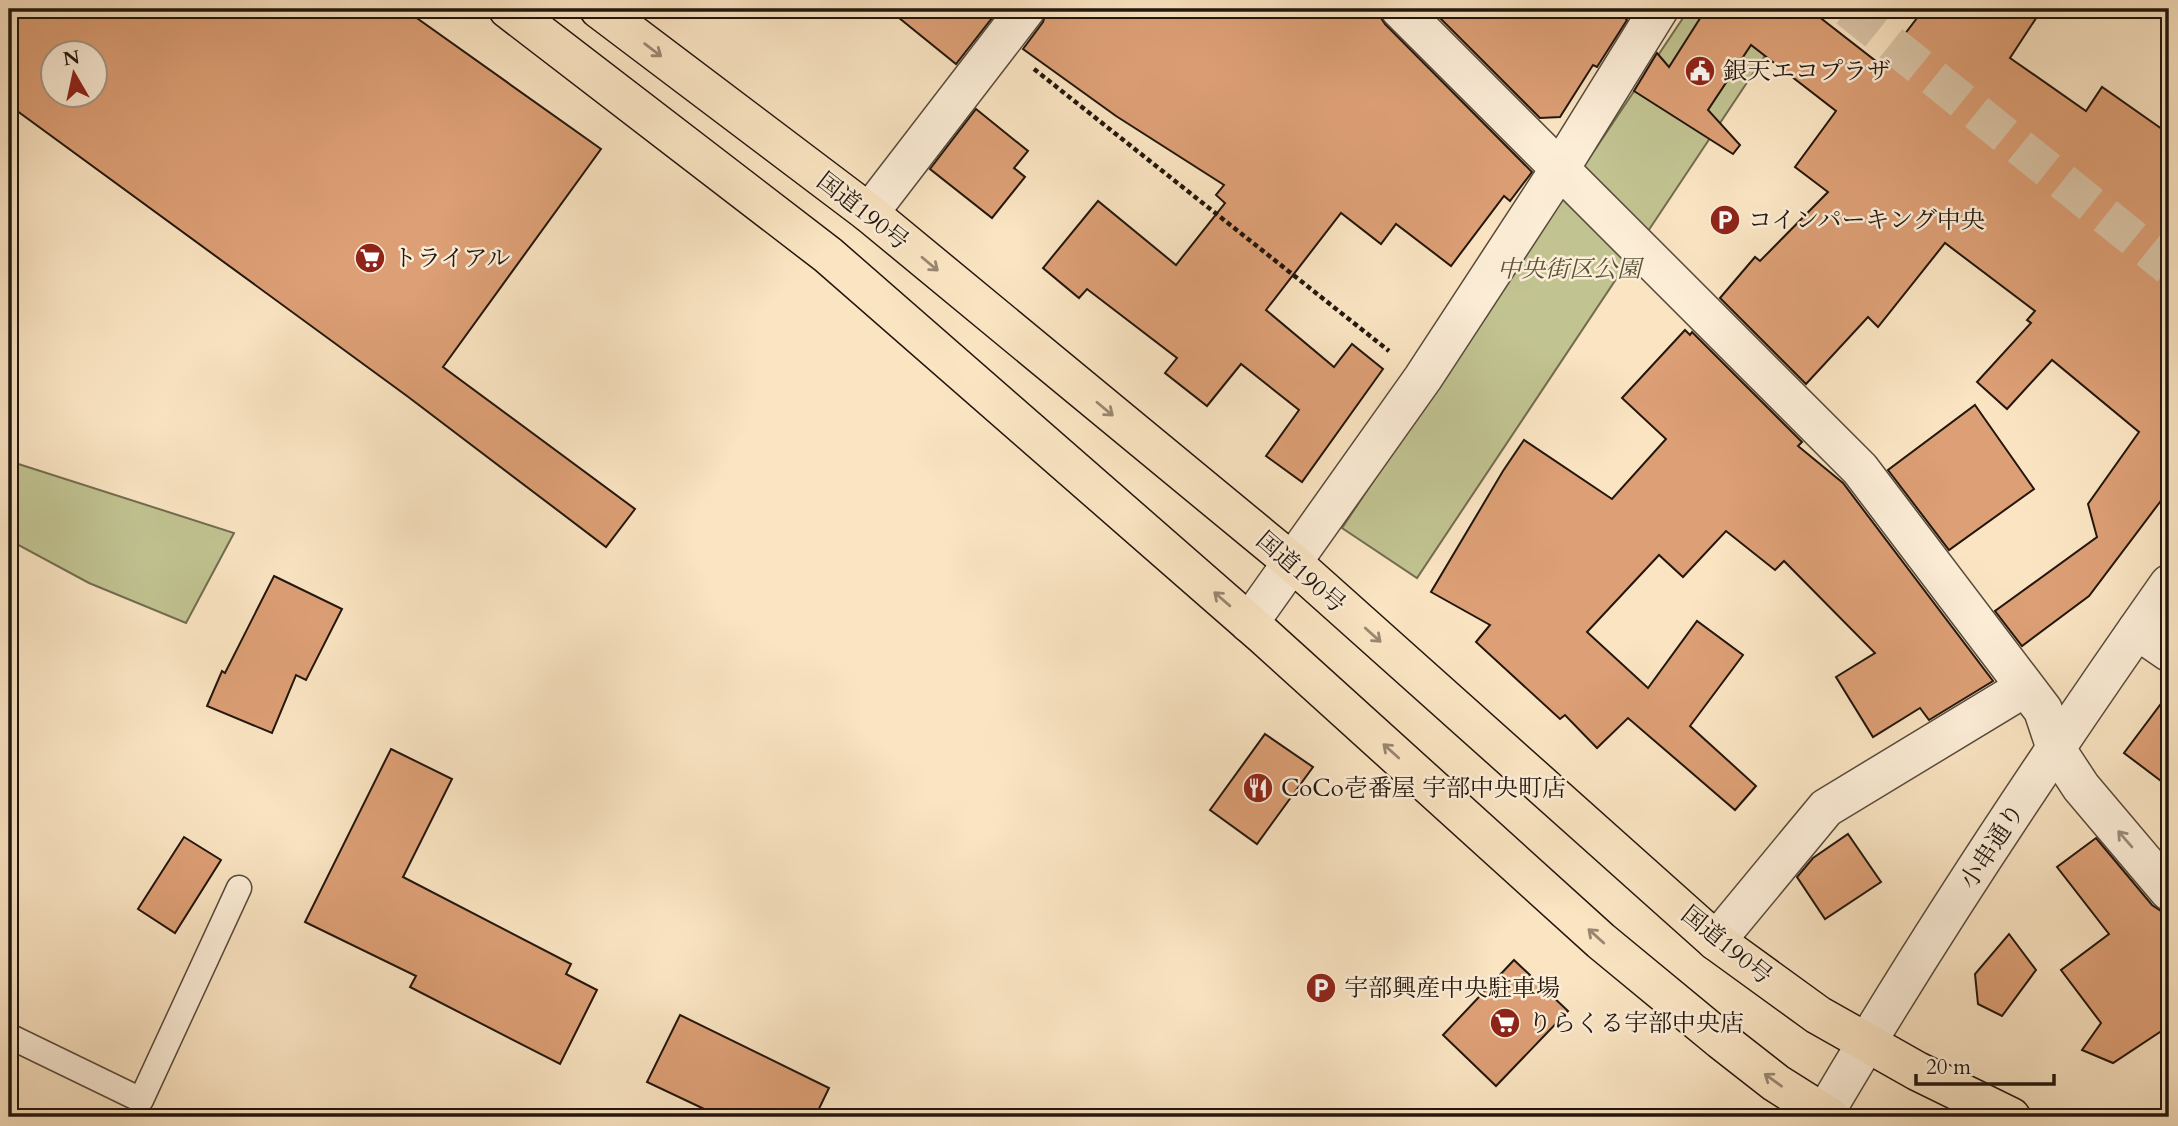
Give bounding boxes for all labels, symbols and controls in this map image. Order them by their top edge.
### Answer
north arrow [38,38,108,108]
one-way arrow [643,43,662,57]
text: N [61,44,82,72]
public building icon: 銀天エコプラザ [1683,54,1717,88]
place label: 銀天エコプラザ [1723,55,1891,88]
street label: 国道190号 [810,165,916,258]
parking icon: コインパーキング中央 [1708,203,1742,237]
place label: コインパーキング中央 [1748,204,1985,237]
supermarket icon: トライアル [353,241,387,275]
place label: トライアル [393,242,511,275]
park label: 中央街区公園 [1497,253,1645,286]
one-way arrow [921,256,939,272]
one-way arrow [1096,401,1114,416]
street label: 国道190号 [1249,524,1353,621]
one-way arrow [1213,591,1231,607]
one-way arrow [1364,626,1381,643]
one-way arrow [1382,743,1400,759]
restaurant icon: CoCo壱番屋 宇部中央町店 [1241,771,1275,805]
place label: CoCo壱番屋 宇部中央町店 [1281,772,1566,805]
street label: 小串通り [1952,797,2032,896]
one-way arrow [2117,830,2133,848]
street label: 国道190号 [1674,898,1779,992]
one-way arrow [1587,928,1605,944]
parking icon: 宇部興産中央駐車場 [1304,971,1338,1005]
place label: 宇部興産中央駐車場 [1344,972,1560,1005]
supermarket icon: りらくる宇部中央店 [1488,1006,1522,1040]
place label: りらくる宇部中央店 [1528,1007,1744,1040]
scale bar [1916,1042,2054,1086]
text: 20 m [1926,1053,1971,1082]
one-way arrow [1764,1072,1783,1087]

